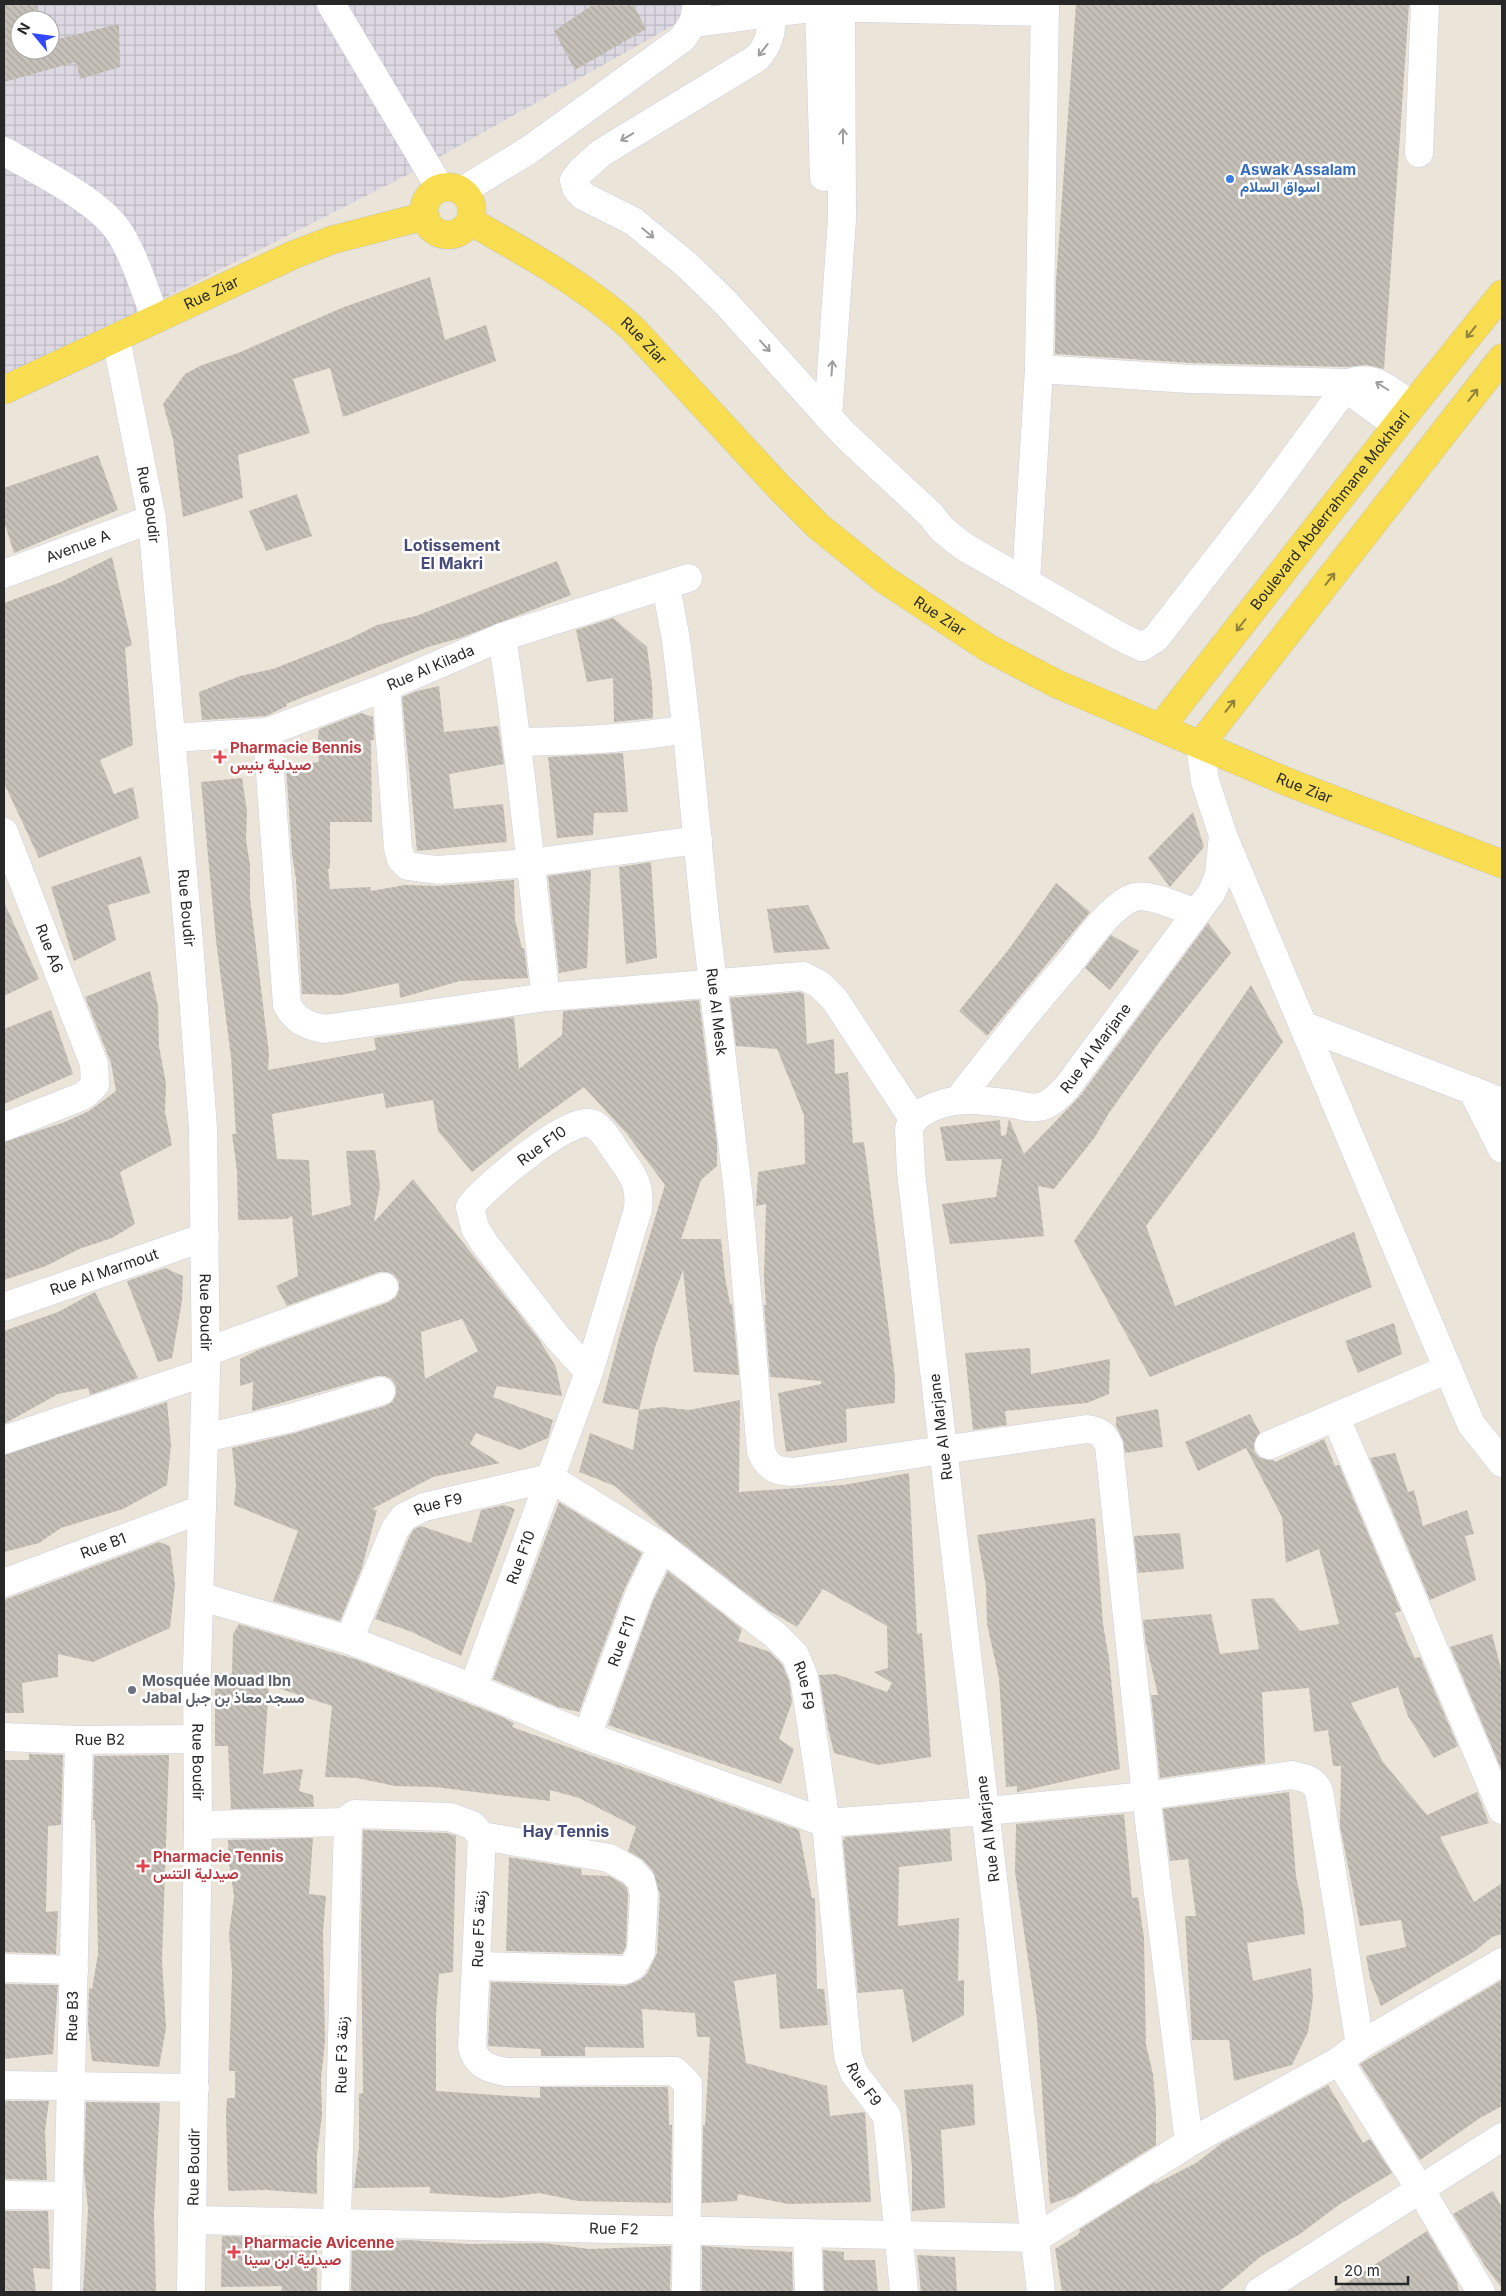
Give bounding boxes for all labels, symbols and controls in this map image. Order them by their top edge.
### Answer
north arrow [10,10,60,60]
text: N [13,20,33,37]
one-way arrow [758,43,769,56]
one-way arrow [838,128,847,144]
one-way arrow [620,133,634,143]
place label: Aswak Assalam اسواق السلام [1240,160,1356,197]
marker: Aswak Assalam اسواق السلام [1224,173,1236,185]
one-way arrow [641,227,654,238]
street label: Rue Ziar [181,271,242,314]
street label: Rue Ziar [617,313,671,369]
one-way arrow [1466,325,1477,338]
one-way arrow [759,339,770,352]
one-way arrow [827,360,836,376]
one-way arrow [1375,381,1389,391]
one-way arrow [1468,389,1479,402]
street label: Boulevard Abderrahmane Mokhtari [1246,407,1414,614]
street label: Rue Boudir [133,465,164,544]
street label: Avenue A [43,525,113,567]
district label: Lotissement El Makri [404,535,500,573]
one-way arrow [1324,572,1335,585]
street label: Rue Ziar [910,592,970,640]
one-way arrow [1236,618,1247,631]
street label: Rue Al Kilada [384,640,477,695]
one-way arrow [1224,700,1235,713]
place label: Pharmacie Bennis صيدلية بنيس [230,738,362,774]
marker: Pharmacie Bennis صيدلية بنيس [214,751,226,763]
street label: Rue Ziar [1274,768,1336,807]
street label: Rue Boudir [174,868,199,948]
street label: Rue A6 [32,921,68,976]
street label: Rue Al Mesk [702,967,732,1057]
street label: Rue Al Marjane [1056,999,1135,1097]
street label: Rue F10 [514,1121,570,1170]
street label: Rue Al Marmout [47,1244,161,1299]
street label: Rue Boudir [196,1273,216,1352]
street label: Rue Al Marjane [925,1373,956,1481]
street label: Rue F9 [410,1488,464,1520]
street label: Rue B1 [78,1528,129,1563]
street label: Rue F10 [502,1528,539,1587]
street label: Rue F11 [603,1613,639,1669]
street label: Rue F9 [789,1658,819,1711]
place label: Mosquée Mouad Ibn Jabal مسجد معاذ بن جبل [142,1671,305,1707]
marker: Mosquée Mouad Ibn Jabal مسجد معاذ بن جبل [126,1684,138,1696]
street label: Rue Boudir [188,1723,208,1801]
street label: Rue B2 [75,1730,125,1749]
street label: Rue Al Marjane [972,1775,1003,1883]
district label: Hay Tennis [523,1821,609,1841]
place label: Pharmacie Tennis صيدلية التنس [153,1847,284,1883]
marker: Pharmacie Tennis صيدلية التنس [137,1860,149,1872]
street label: Rue F5 زنقة [468,1890,489,1968]
street label: Rue B3 [62,1991,82,2042]
street label: Rue F3 زنقة [331,2016,352,2094]
street label: Rue F9 [842,2060,886,2110]
street label: Rue Boudir [183,2128,204,2206]
street label: Rue F2 [589,2218,639,2239]
place label: Pharmacie Avicenne صيدلية ابن سينا [244,2233,394,2269]
marker: Pharmacie Avicenne صيدلية ابن سينا [228,2246,240,2258]
scale bar [1336,2254,1408,2286]
text: 20 m [1344,2261,1380,2280]

